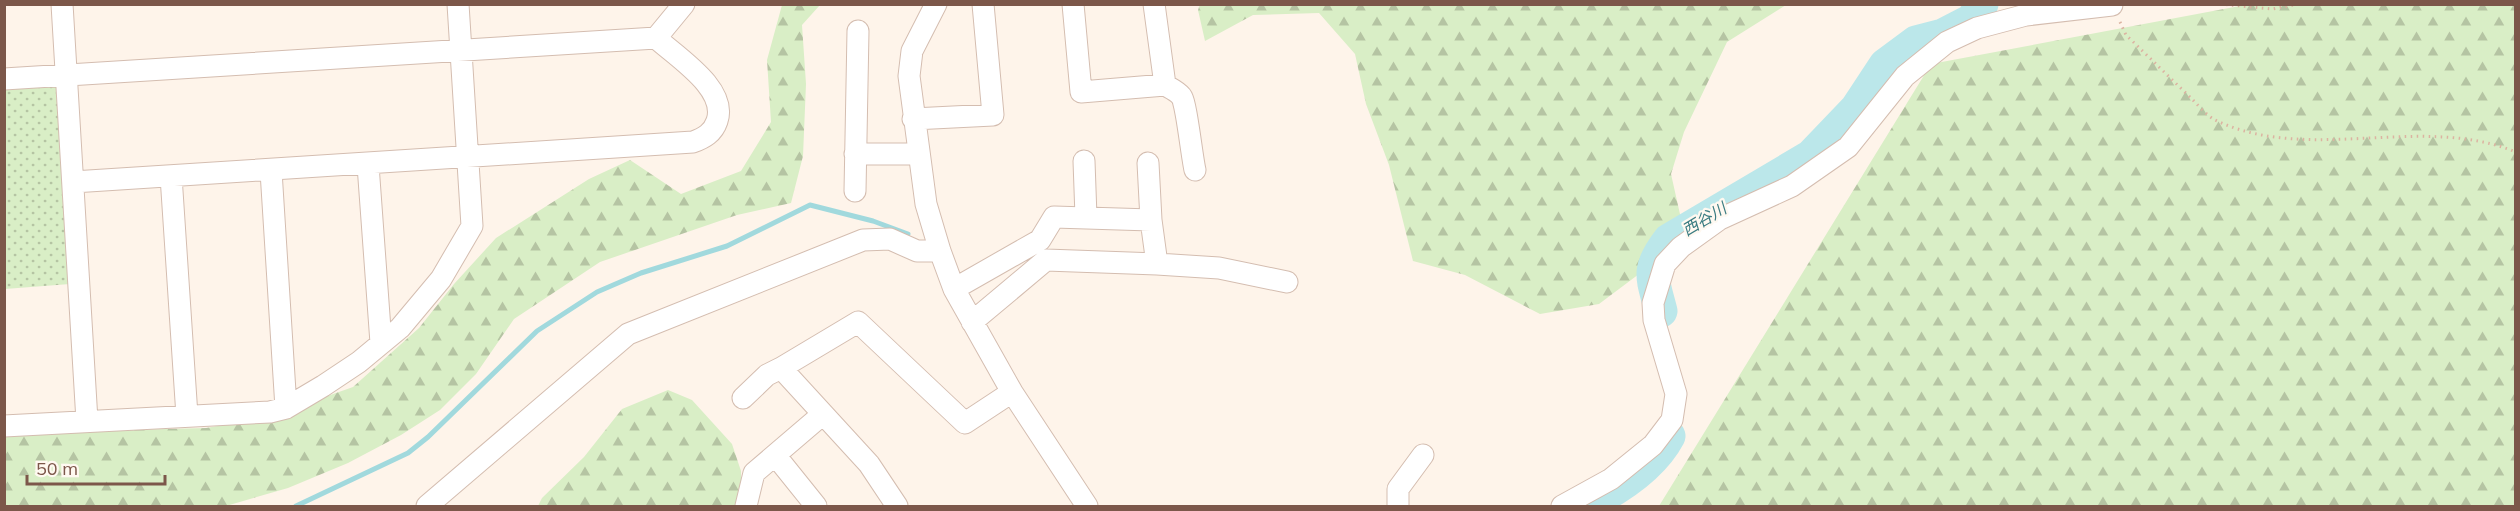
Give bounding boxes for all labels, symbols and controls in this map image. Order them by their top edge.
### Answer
water label: 西谷川 [1678,197,1731,240]
scale bar [27,448,165,486]
text: 50 m [36,457,78,480]

